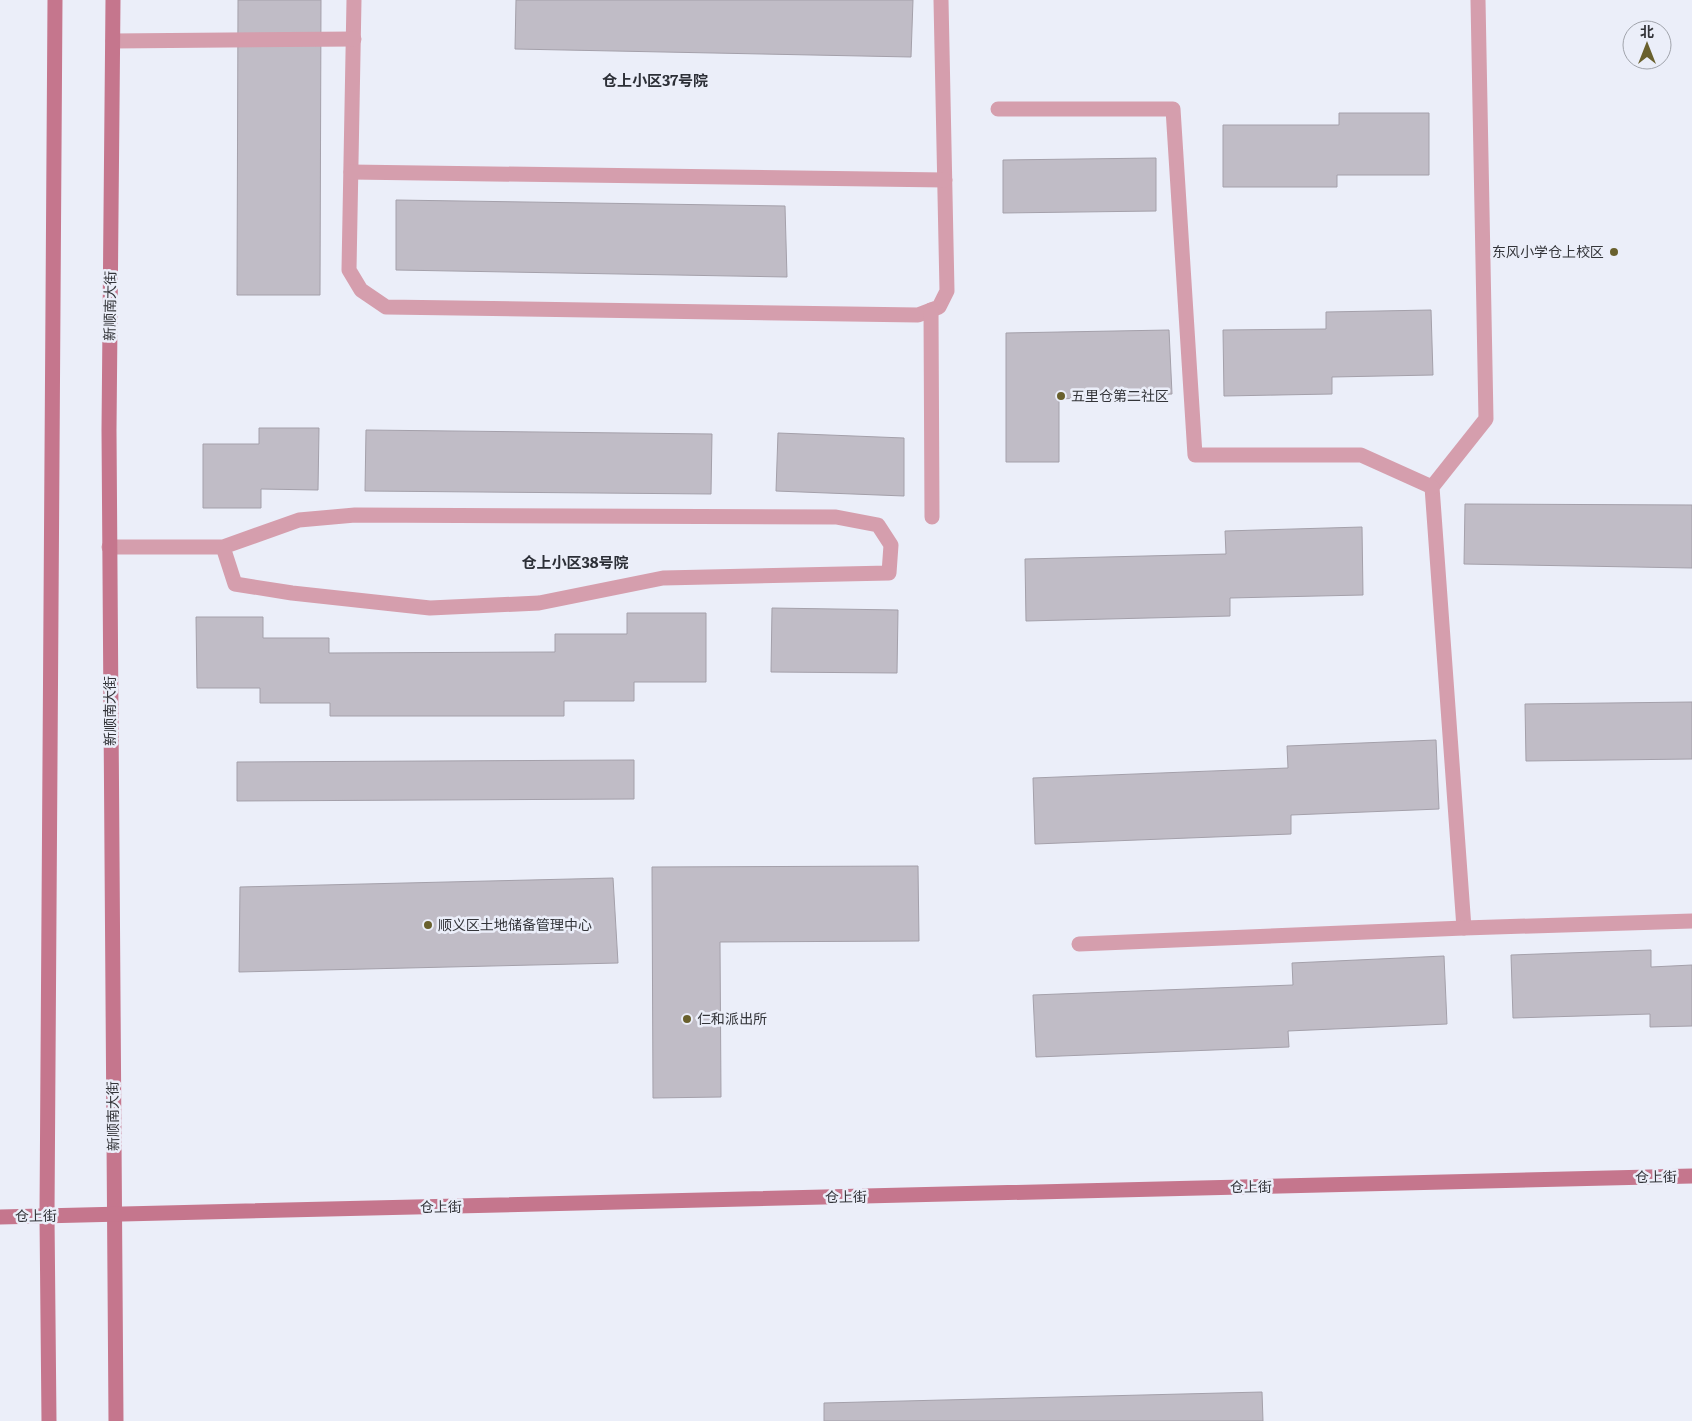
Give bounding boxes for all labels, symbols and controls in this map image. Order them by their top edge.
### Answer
north arrow [1622,20,1672,70]
text: 北 [1640,21,1654,41]
district label: 仓上小区37号院 [602,68,708,91]
place label: 东风小学仓上校区 [1492,241,1604,261]
marker: 东风小学仓上校区 [1608,246,1620,258]
street label: 新顺南大街 [98,271,120,341]
place label: 五里仓第二社区 [1071,385,1169,405]
marker: 五里仓第二社区 [1055,390,1067,402]
district label: 仓上小区38号院 [521,550,629,573]
street label: 新顺南大街 [99,676,119,746]
place label: 顺义区土地储备管理中心 [438,914,592,934]
marker: 顺义区土地储备管理中心 [422,919,434,931]
place label: 仁和派出所 [697,1008,767,1028]
marker: 仁和派出所 [681,1013,693,1025]
street label: 新顺南大街 [101,1081,123,1151]
street label: 仓上街 [1635,1166,1677,1186]
street label: 仓上街 [1230,1176,1272,1196]
street label: 仓上街 [825,1186,867,1206]
street label: 仓上街 [420,1196,462,1216]
street label: 仓上街 [15,1205,57,1225]

